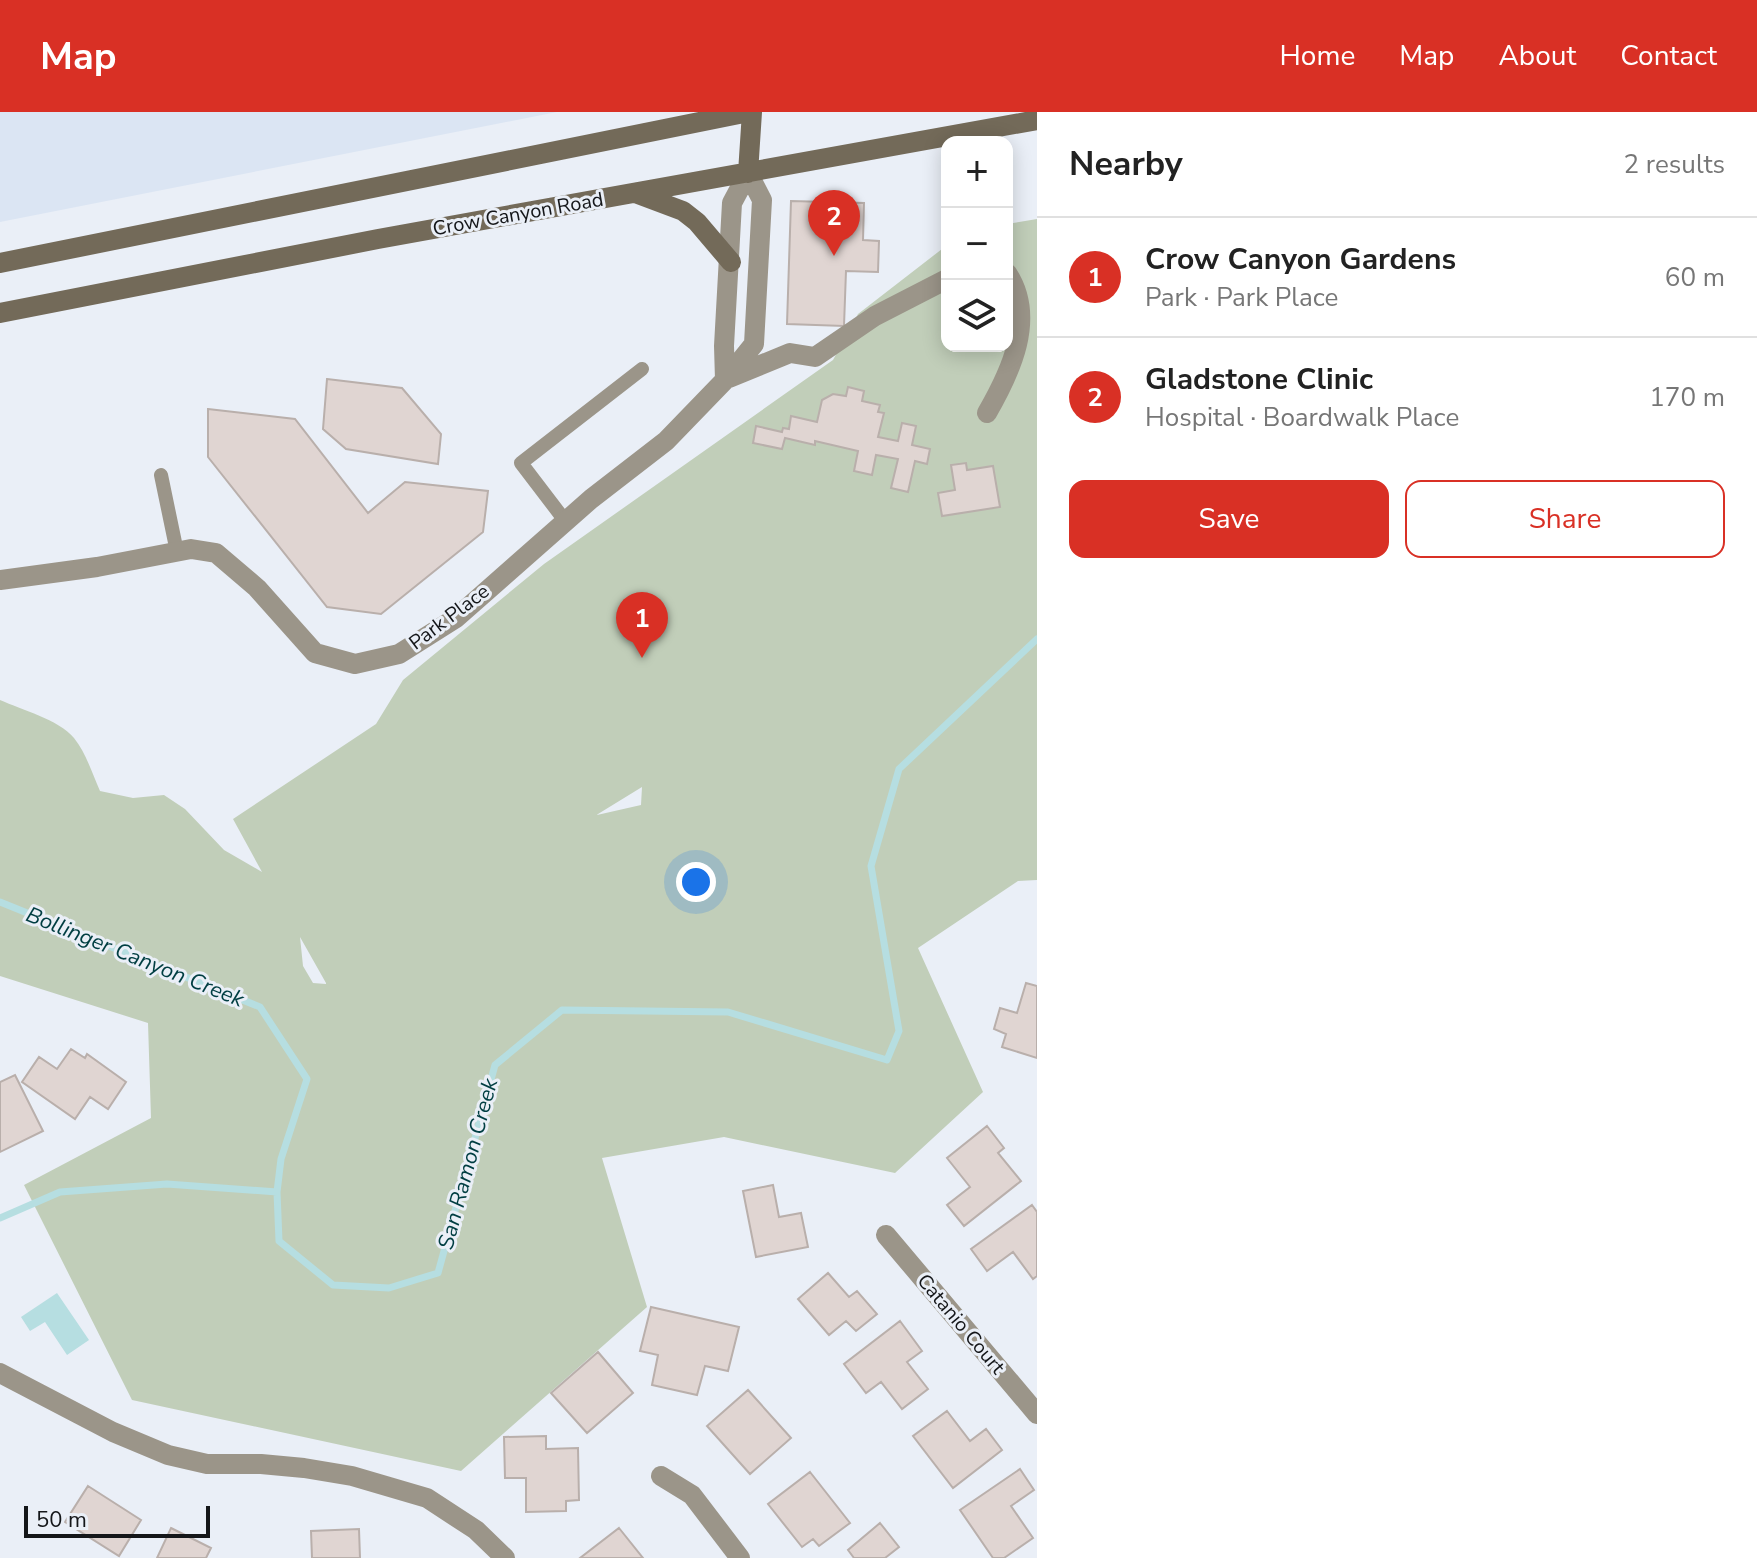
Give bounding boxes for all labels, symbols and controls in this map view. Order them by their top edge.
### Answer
text: Map [40,31,117,82]
text: Home [1280,37,1355,75]
text: Map [1399,37,1454,75]
text: About [1498,37,1576,75]
text: Contact [1620,37,1717,75]
map controls [941,136,1013,352]
button: + [941,136,1013,208]
text: Nearby [1069,141,1183,187]
text: 2 results [1624,147,1725,182]
street label: Crow Canyon Road [431,186,605,242]
pin: 2 [808,190,860,256]
button: − [941,208,1013,280]
text: Crow Canyon Gardens [1145,239,1456,280]
text: 1 [1087,260,1103,295]
text: 60 m [1665,260,1725,295]
button: layers [941,280,1013,352]
text: Park · Park Place [1145,280,1338,315]
text: Gladstone Clinic [1145,359,1373,400]
text: 2 [1087,380,1103,415]
text: 170 m [1649,380,1725,415]
text: Hospital · Boardwalk Place [1145,400,1459,435]
button: Save [1069,480,1389,558]
button: Share [1405,480,1725,558]
street label: Park Place [403,578,495,656]
pin: 1 [616,592,668,658]
your location [676,862,716,902]
water label: Bollinger Canyon Creek [21,899,249,1015]
water label: San Ramon Creek [431,1074,506,1253]
street label: Catanio Court [911,1268,1012,1381]
scale bar [24,1502,210,1538]
text: 50 m [36,1505,87,1535]

